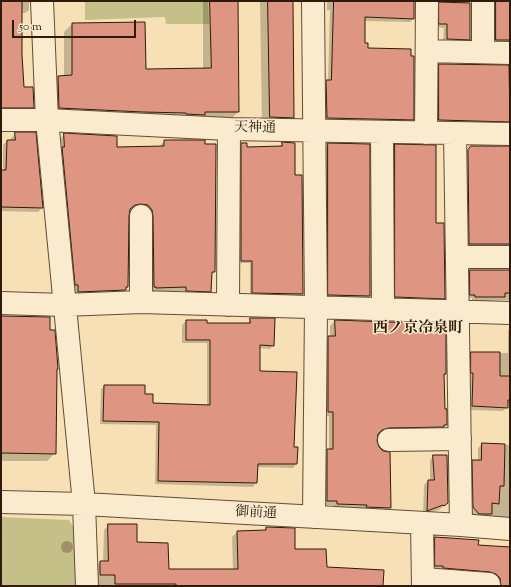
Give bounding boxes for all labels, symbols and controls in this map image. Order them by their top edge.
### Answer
scale bar [14,12,138,38]
text: 50 m [19,18,42,36]
street label: 天神通 [234,120,276,138]
district label: 西ノ京冷泉町 [373,320,463,338]
street label: 御前通 [235,505,277,523]

